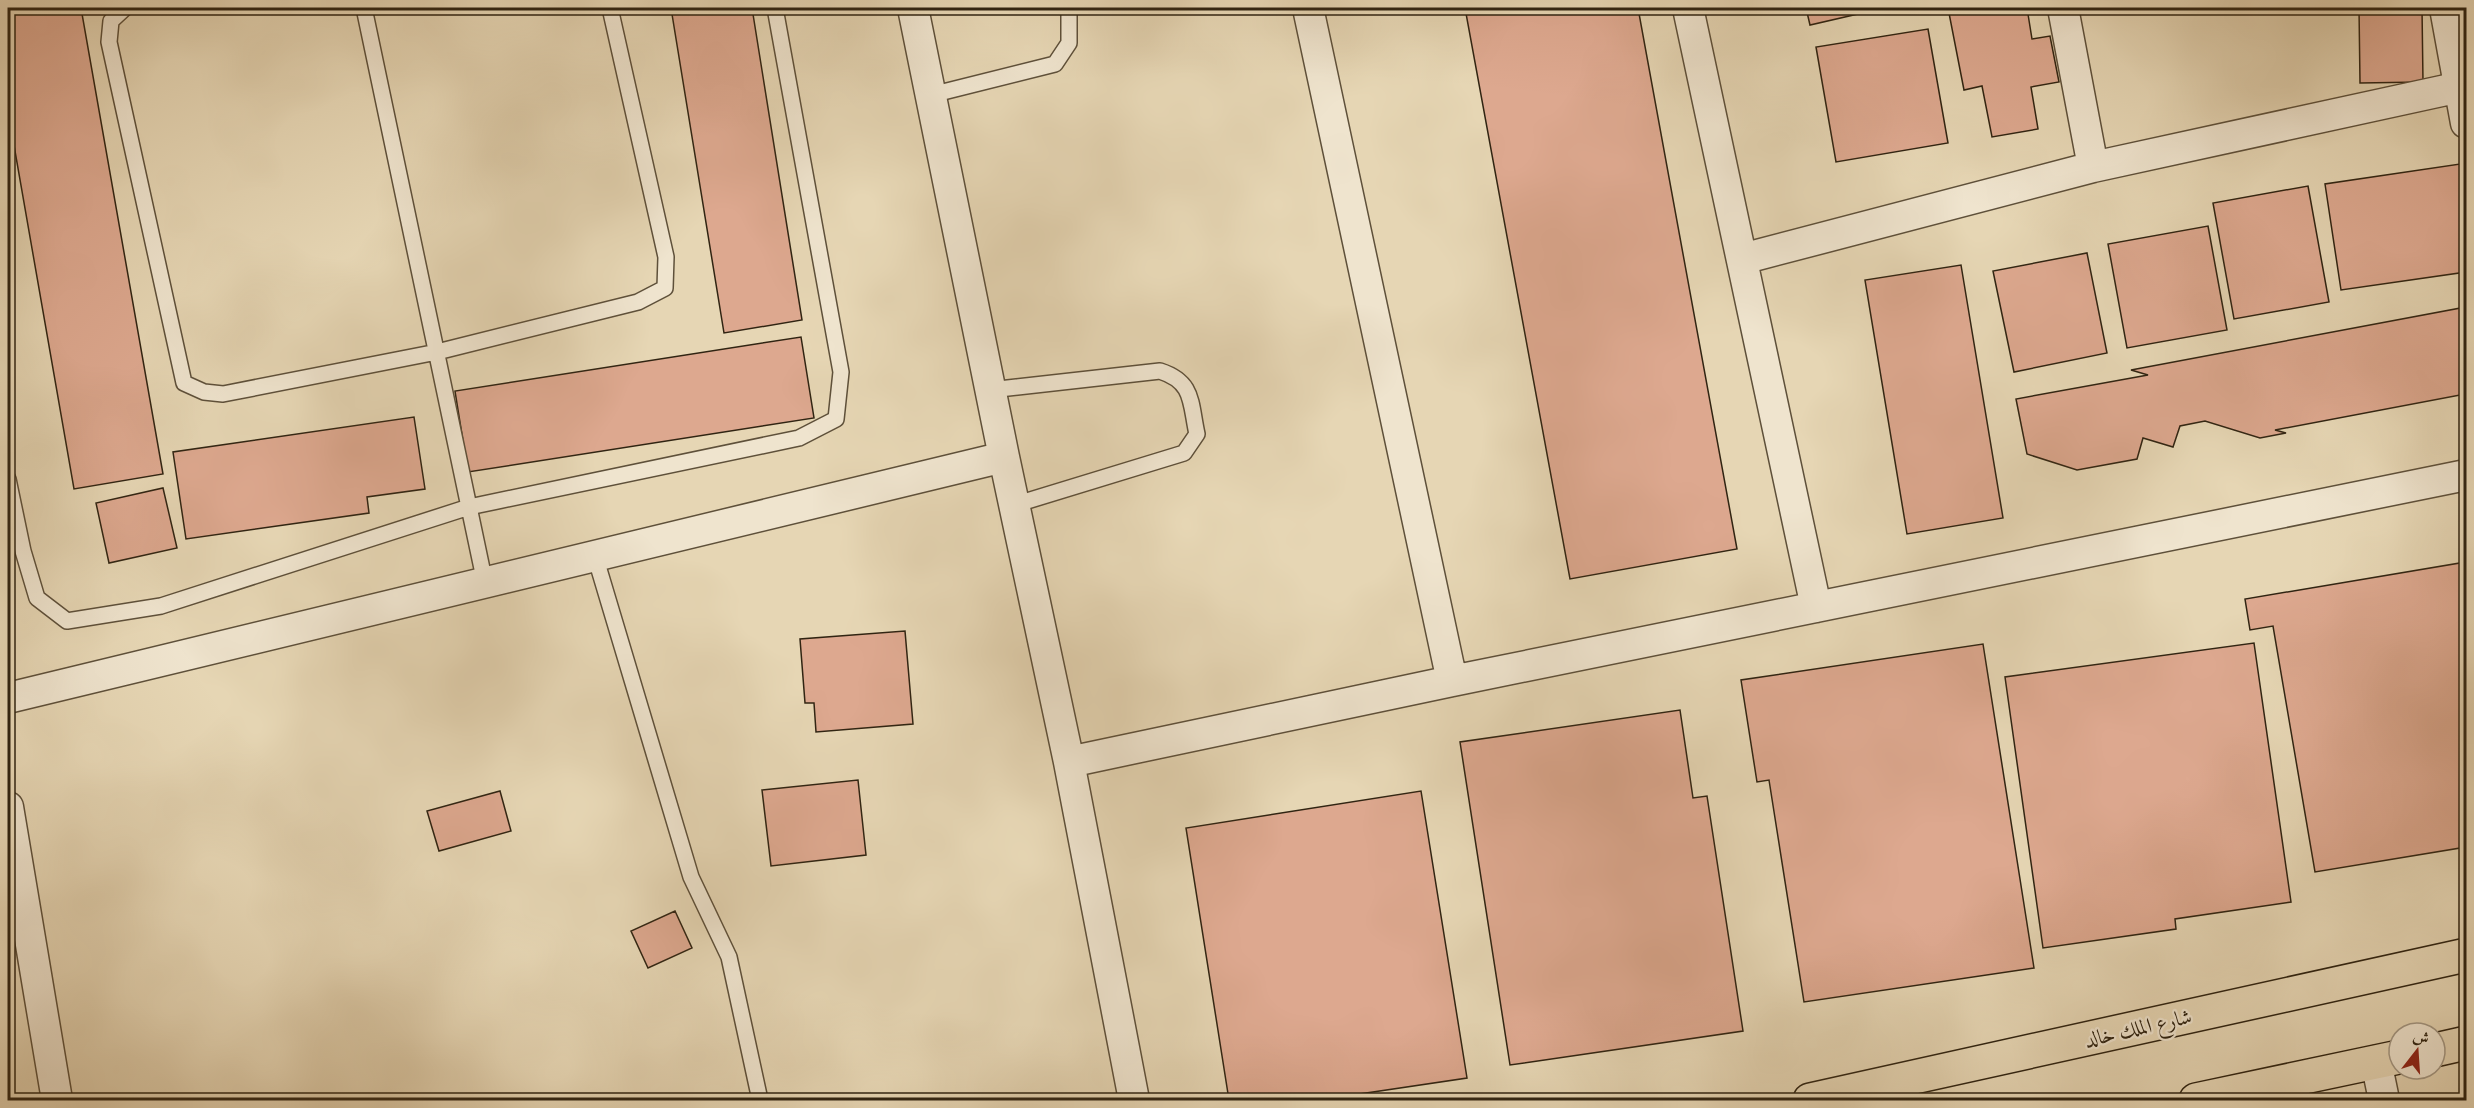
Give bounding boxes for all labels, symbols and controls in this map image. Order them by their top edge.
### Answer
street label: شارع الملك خالد [2082,1004,2195,1058]
north arrow [2387,1021,2447,1081]
text: ش [2411,1026,2432,1049]

